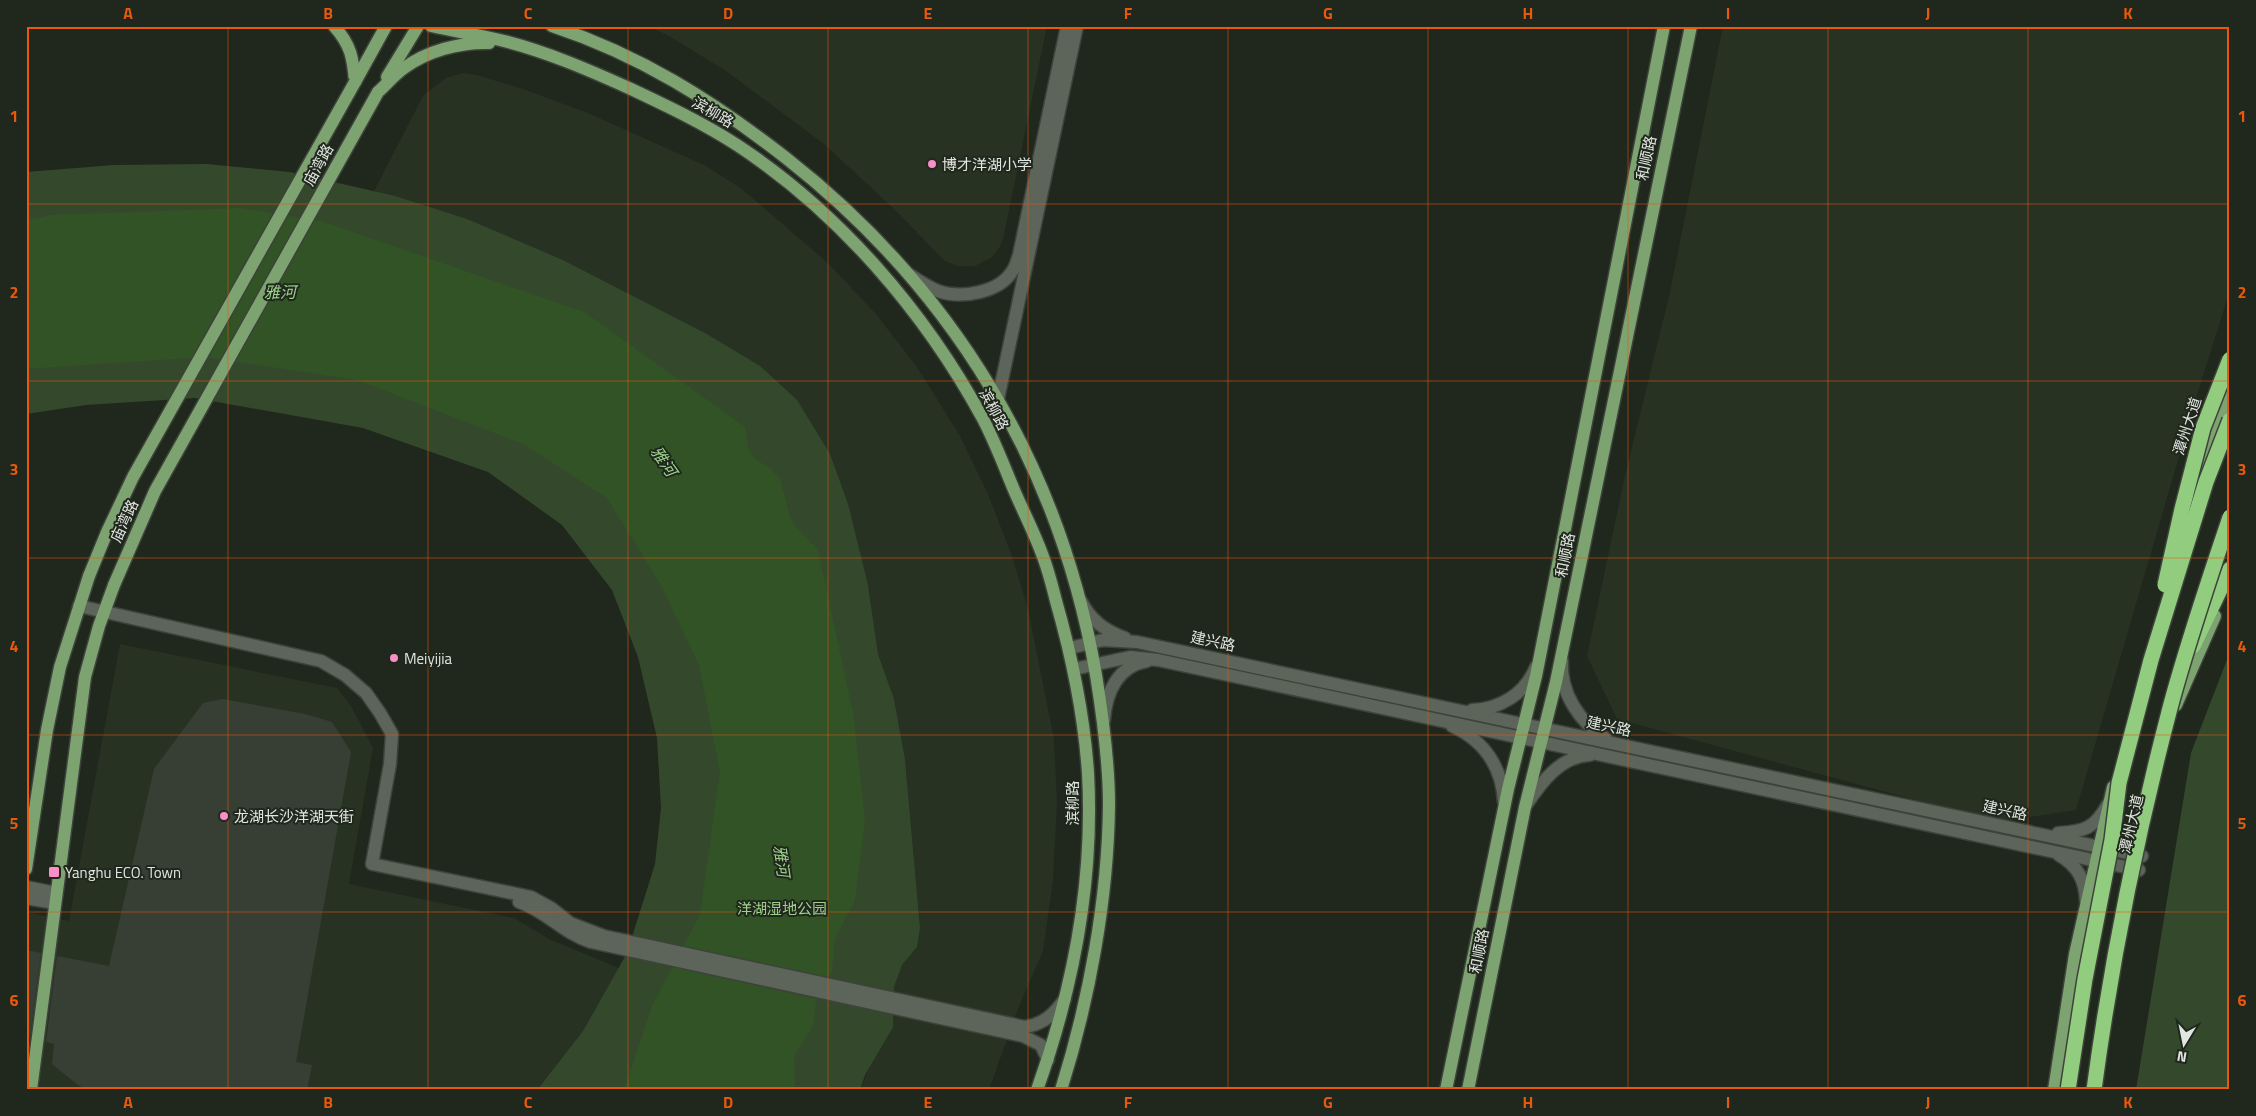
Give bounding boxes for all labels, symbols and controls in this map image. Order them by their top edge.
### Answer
text: A [123,1,133,25]
text: B [323,1,333,25]
text: C [524,1,533,25]
text: D [723,1,733,25]
text: E [924,1,933,25]
text: F [1124,1,1133,25]
text: G [1323,1,1333,25]
text: H [1523,1,1533,25]
text: I [1726,1,1730,25]
text: J [1926,1,1930,25]
text: K [2123,1,2133,25]
street label: 滨柳路 [688,91,738,133]
text: 1 [10,104,18,128]
text: 1 [2238,104,2246,128]
street label: 和顺路 [1630,134,1662,182]
street label: 庙湾路 [297,140,339,190]
place label: 博才洋湖小学 [942,153,1032,176]
marker: 博才洋湖小学 [926,158,938,170]
text: 2 [10,280,18,304]
water label: 雅河 [264,280,299,304]
text: 2 [2238,280,2246,304]
street label: 滨柳路 [973,384,1015,434]
street label: 潭州大道 [2167,394,2207,458]
water label: 雅河 [645,441,685,483]
text: 3 [10,457,18,481]
text: 3 [2238,457,2246,481]
street label: 庙湾路 [104,496,144,546]
street label: 和顺路 [1549,531,1581,579]
street label: 建兴路 [1189,625,1237,657]
text: 4 [10,634,19,658]
text: 4 [2238,634,2247,658]
place label: Meiyijia [404,647,452,670]
marker: Meiyijia [388,652,400,664]
street label: 建兴路 [1585,710,1633,742]
street label: 滨柳路 [1061,780,1084,826]
street label: 潭州大道 [2113,792,2149,856]
street label: 建兴路 [1981,794,2029,826]
place label: 龙湖长沙洋湖天街 [234,805,354,828]
marker: 龙湖长沙洋湖天街 [218,810,230,822]
text: 5 [10,811,19,835]
text: 5 [2238,811,2247,835]
water label: 雅河 [768,843,797,881]
place label: Yanghu ECO. Town [65,861,181,884]
marker: Yanghu ECO. Town [47,865,61,879]
park label: 洋湖湿地公园 [737,897,827,920]
street label: 和顺路 [1463,927,1495,975]
text: 6 [10,988,19,1012]
text: 6 [2238,988,2247,1012]
north arrow [2158,1018,2208,1068]
text: N [2175,1046,2188,1068]
text: A [123,1090,133,1114]
text: B [323,1090,333,1114]
text: C [524,1090,533,1114]
text: D [723,1090,733,1114]
text: E [924,1090,933,1114]
text: F [1124,1090,1133,1114]
text: G [1323,1090,1333,1114]
text: H [1523,1090,1533,1114]
text: I [1726,1090,1730,1114]
text: J [1926,1090,1930,1114]
text: K [2123,1090,2133,1114]

